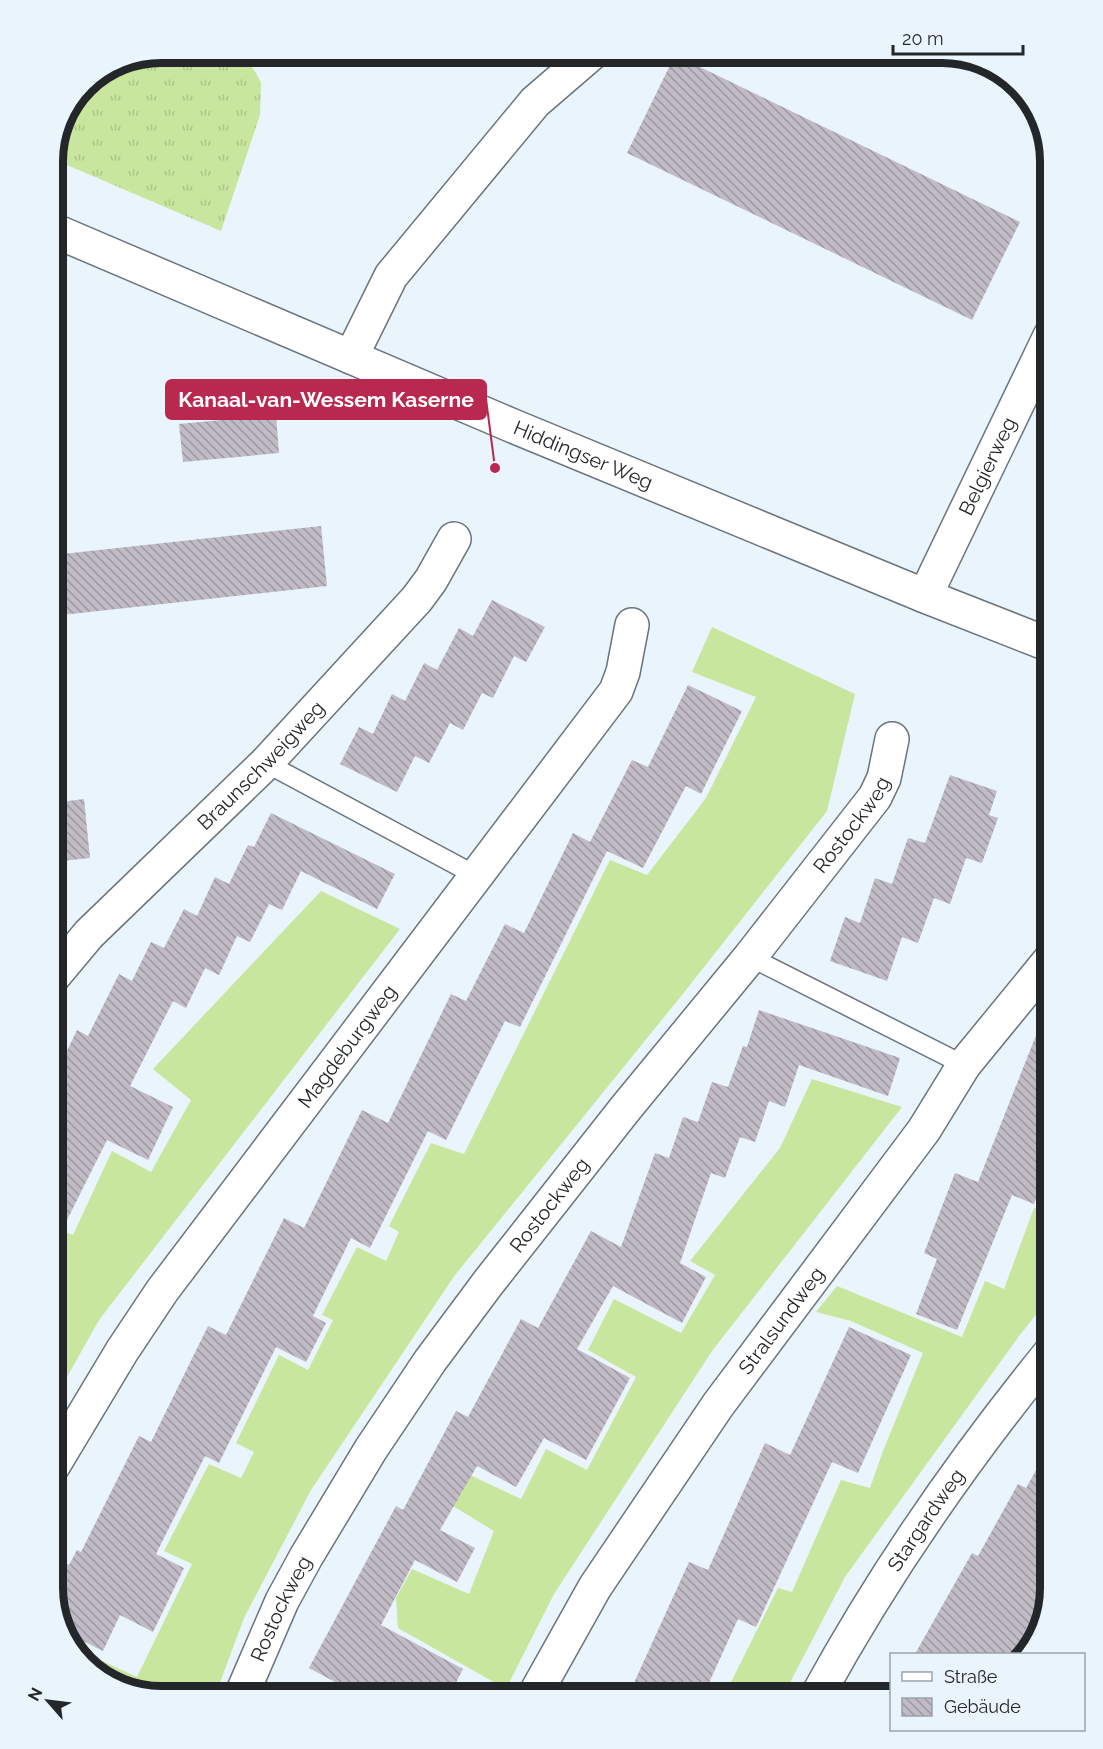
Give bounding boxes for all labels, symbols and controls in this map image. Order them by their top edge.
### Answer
scale bar [893,18,1024,56]
text: 20 m [902,28,944,49]
callout: Kanaal-van-Wessem Kaserne [166,380,486,419]
text: Kanaal-van-Wessem Kaserne [178,387,474,412]
street label: Belgierweg [954,413,1021,519]
street label: Hiddingser Weg [510,416,656,494]
street label: Braunschweigweg [192,696,329,835]
street label: Rostockweg [808,773,895,878]
street label: Magdeburgweg [293,980,401,1113]
street label: Rostockweg [505,1153,594,1257]
street label: Stralsundweg [733,1262,829,1379]
street label: Stargardweg [882,1464,969,1576]
street label: Rostockweg [245,1552,316,1665]
legend [890,1653,1085,1731]
text: Straße [944,1666,998,1687]
north arrow [18,1671,78,1731]
text: N [24,1684,46,1704]
text: Gebäude [944,1696,1021,1717]

